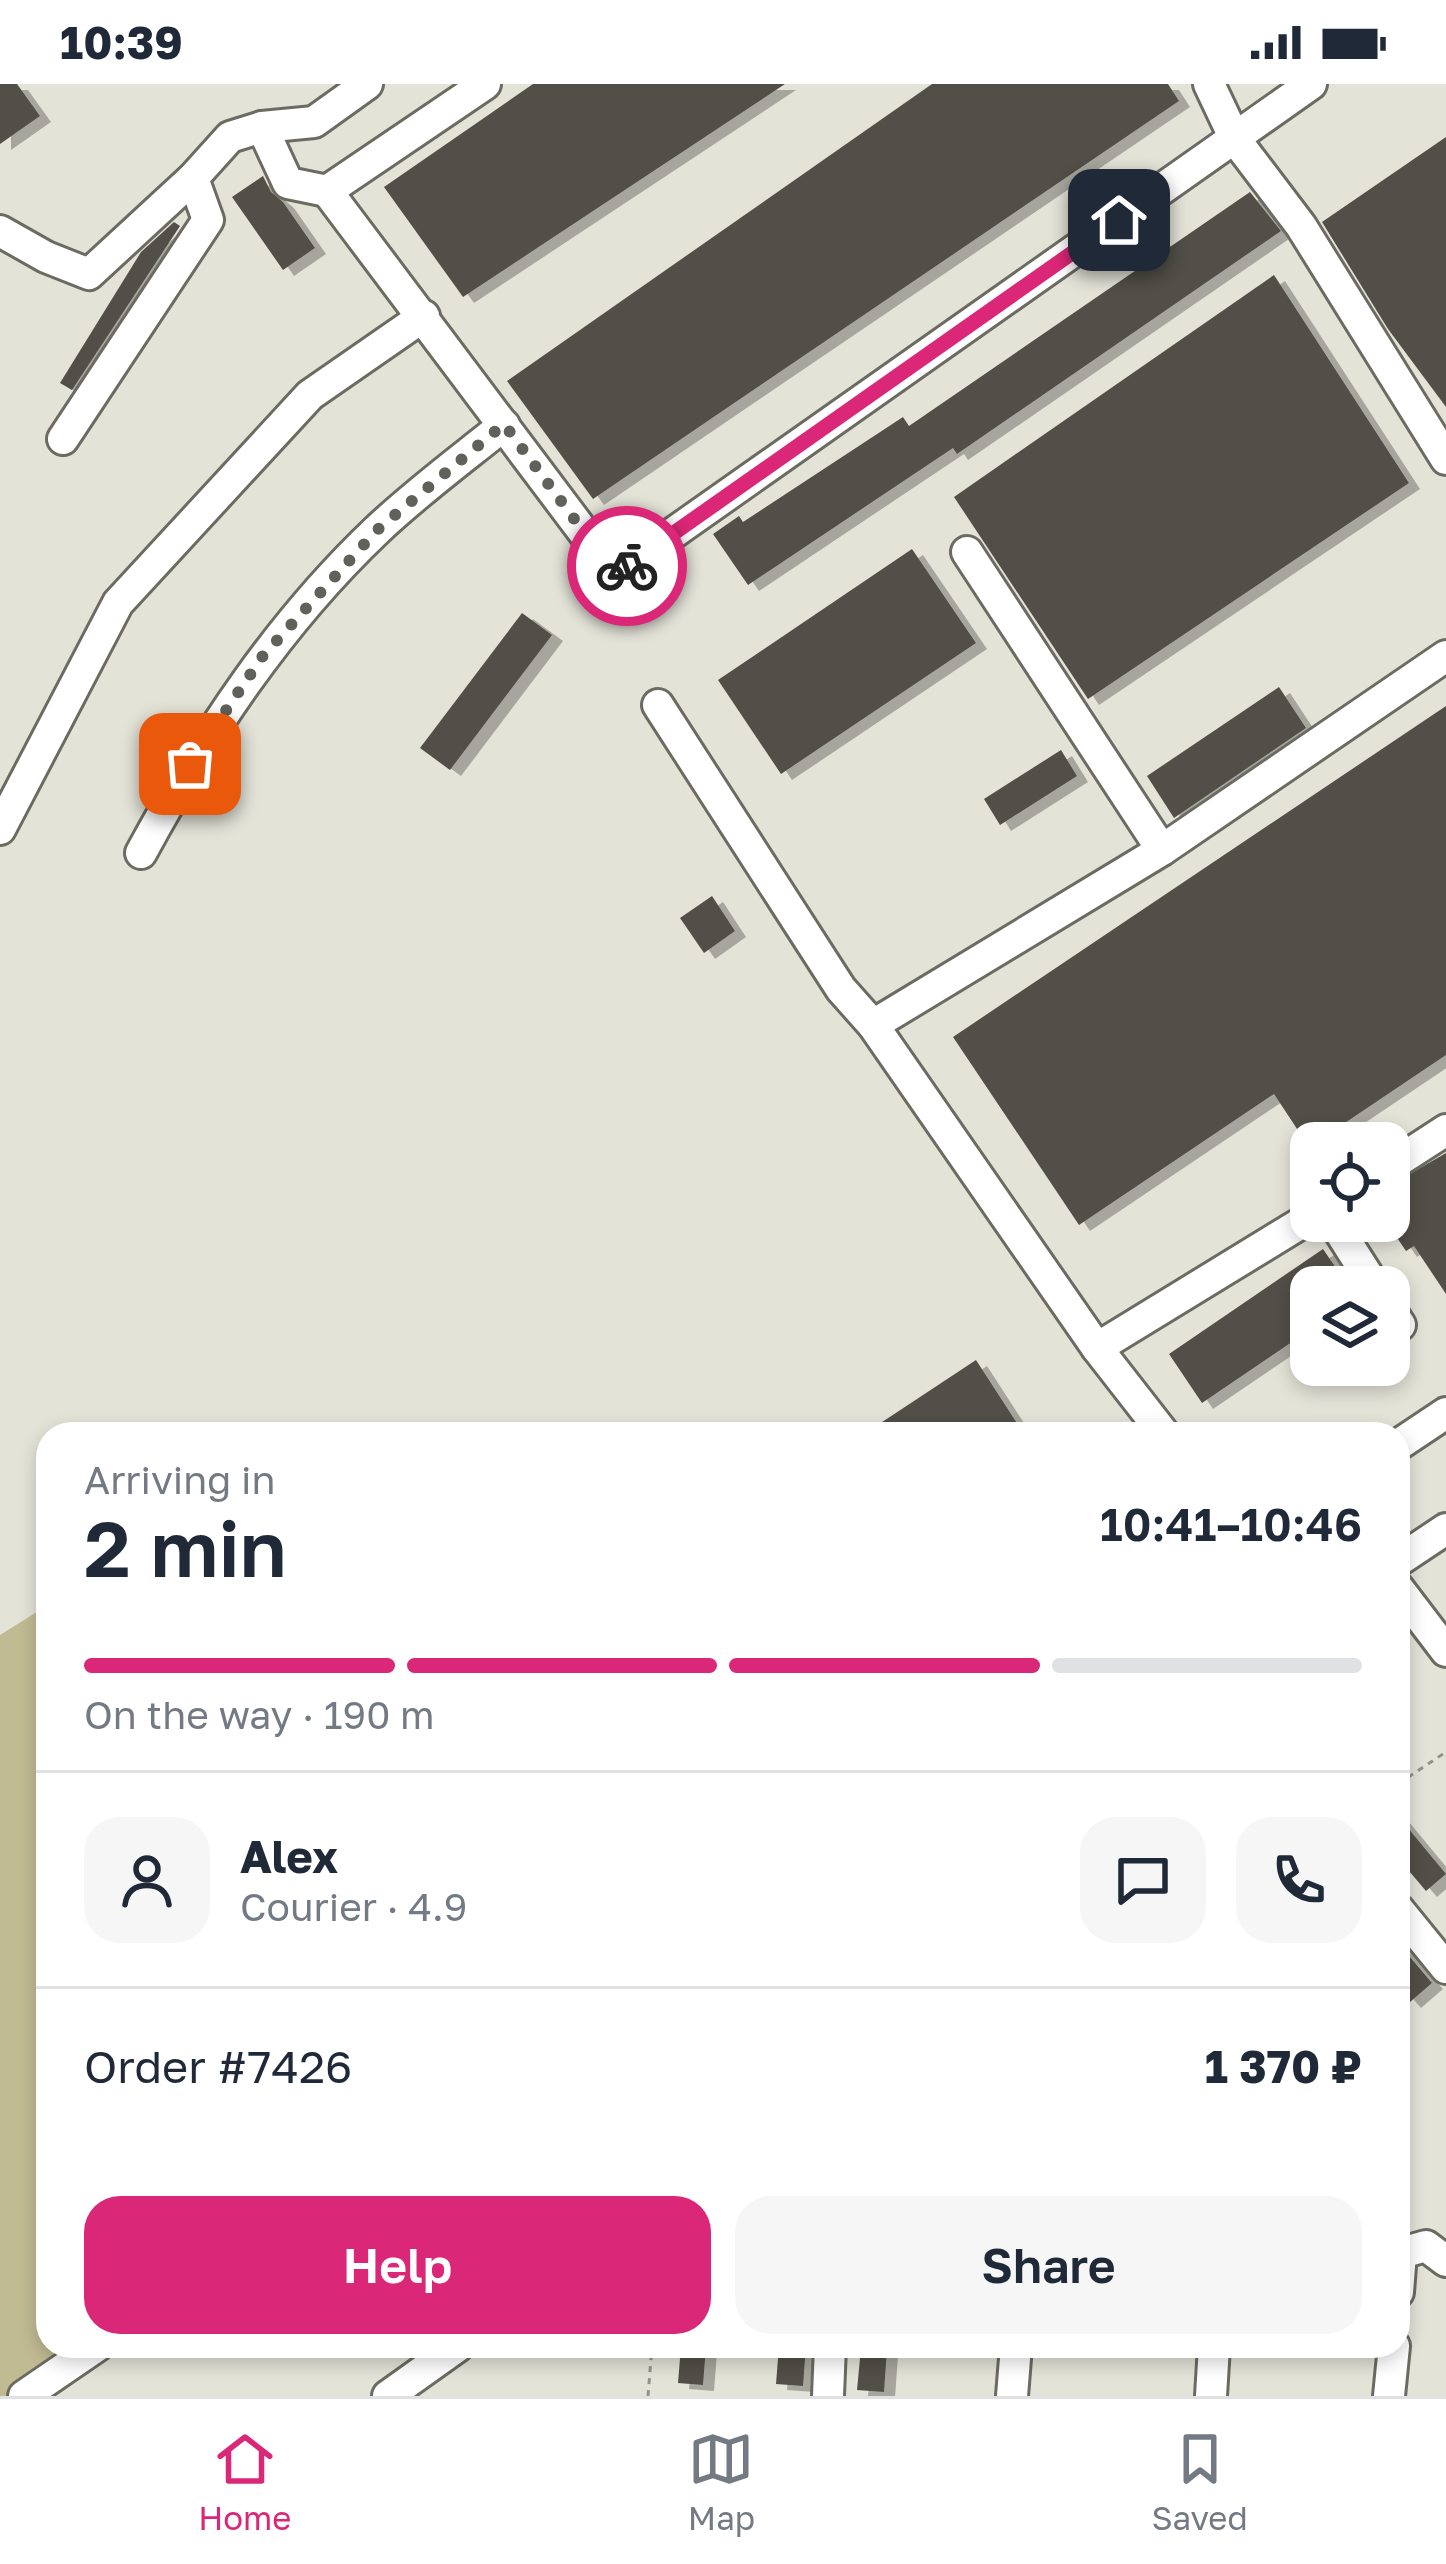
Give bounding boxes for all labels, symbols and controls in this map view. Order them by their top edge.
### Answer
text: 10:39 [60,15,183,69]
pin [1068,169,1170,271]
icon: home [1086,187,1152,253]
courier [567,506,687,626]
icon: bike [594,533,660,599]
pin [139,713,241,815]
icon: bag [157,731,223,797]
map controls [1290,1122,1410,1386]
button: locate [1290,1122,1410,1242]
button: layers [1290,1266,1410,1386]
text: Arriving in [84,1456,275,1503]
text: 10:41–10:46 [1100,1497,1362,1551]
text: 2 min [84,1501,287,1594]
text: On the way · 190 m [84,1691,435,1738]
button: person [84,1817,210,1943]
button: chat [1080,1817,1206,1943]
button: phone [1236,1817,1362,1943]
text: Alex [240,1829,338,1883]
text: Courier · 4.9 [240,1883,467,1930]
text: Order #7426 [84,2039,352,2093]
text: 1 370 ₽ [1205,2039,1362,2093]
button: Help [84,2196,711,2334]
button: Share [735,2196,1362,2334]
tab: Home [198,2426,291,2537]
tab: Map [688,2426,755,2537]
tab: Saved [1151,2426,1248,2537]

